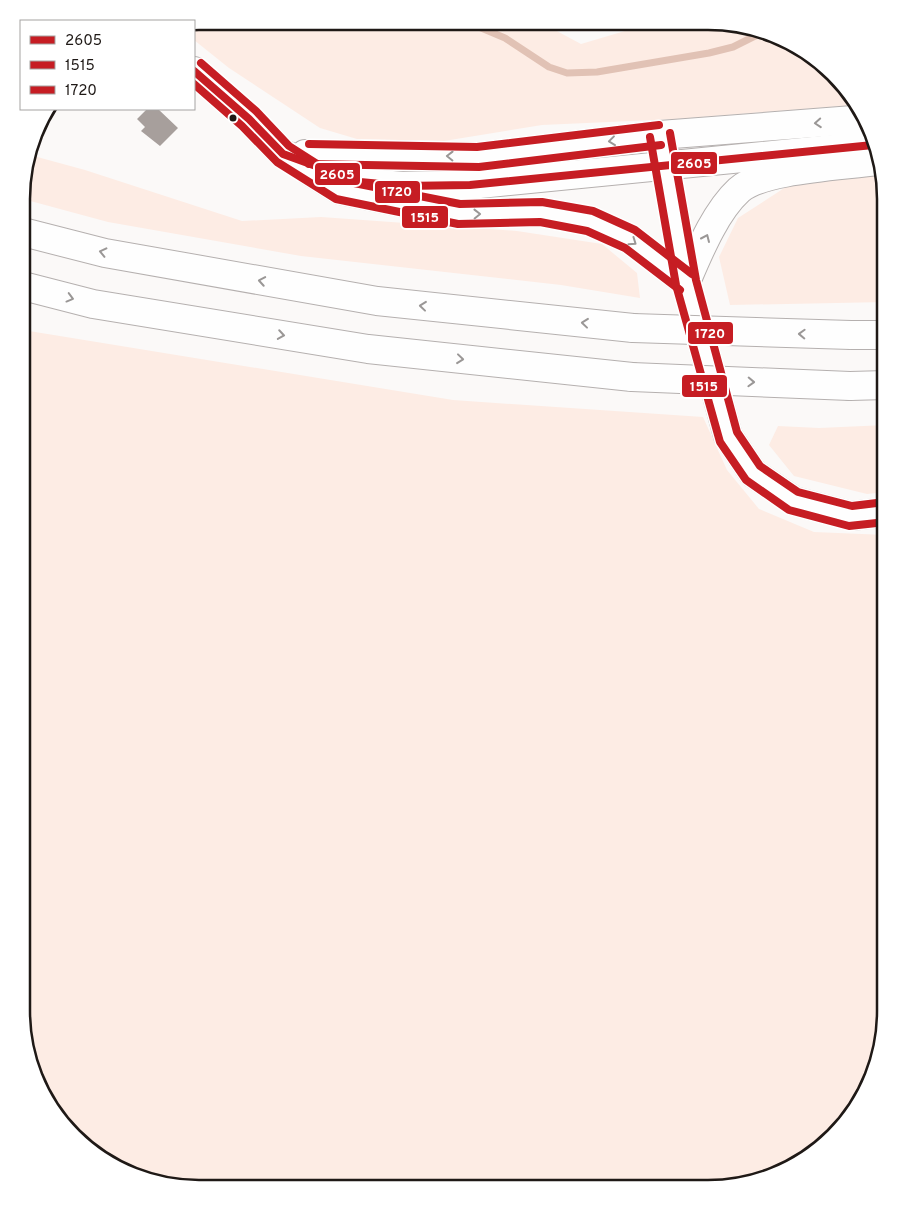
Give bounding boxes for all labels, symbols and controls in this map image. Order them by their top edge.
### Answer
legend [20,20,195,110]
text: 2605 [65,32,102,51]
text: 1515 [65,57,95,76]
text: 1720 [65,82,97,101]
unlabelled marker [228,113,238,123]
one-way arrow [814,117,822,128]
one-way arrow [607,135,615,146]
one-way arrow [446,151,454,161]
line badge: 2605 [670,151,718,175]
text: 2605 [677,156,711,173]
line badge: 2605 [314,162,361,186]
text: 2605 [320,167,354,184]
line badge: 1720 [374,180,421,204]
text: 1720 [382,184,412,201]
line badge: 1515 [401,205,449,229]
one-way arrow [473,208,481,219]
text: 1515 [411,210,439,227]
one-way arrow [699,234,710,243]
one-way arrow [627,236,637,245]
one-way arrow [98,247,107,258]
one-way arrow [258,276,267,286]
one-way arrow [65,292,74,303]
one-way arrow [419,301,427,312]
one-way arrow [580,318,588,329]
line badge: 1720 [687,321,734,345]
text: 1720 [695,326,725,343]
one-way arrow [798,328,806,339]
one-way arrow [278,329,286,340]
one-way arrow [456,353,464,364]
line badge: 1515 [681,374,728,398]
one-way arrow [747,376,755,387]
text: 1515 [690,379,718,396]

